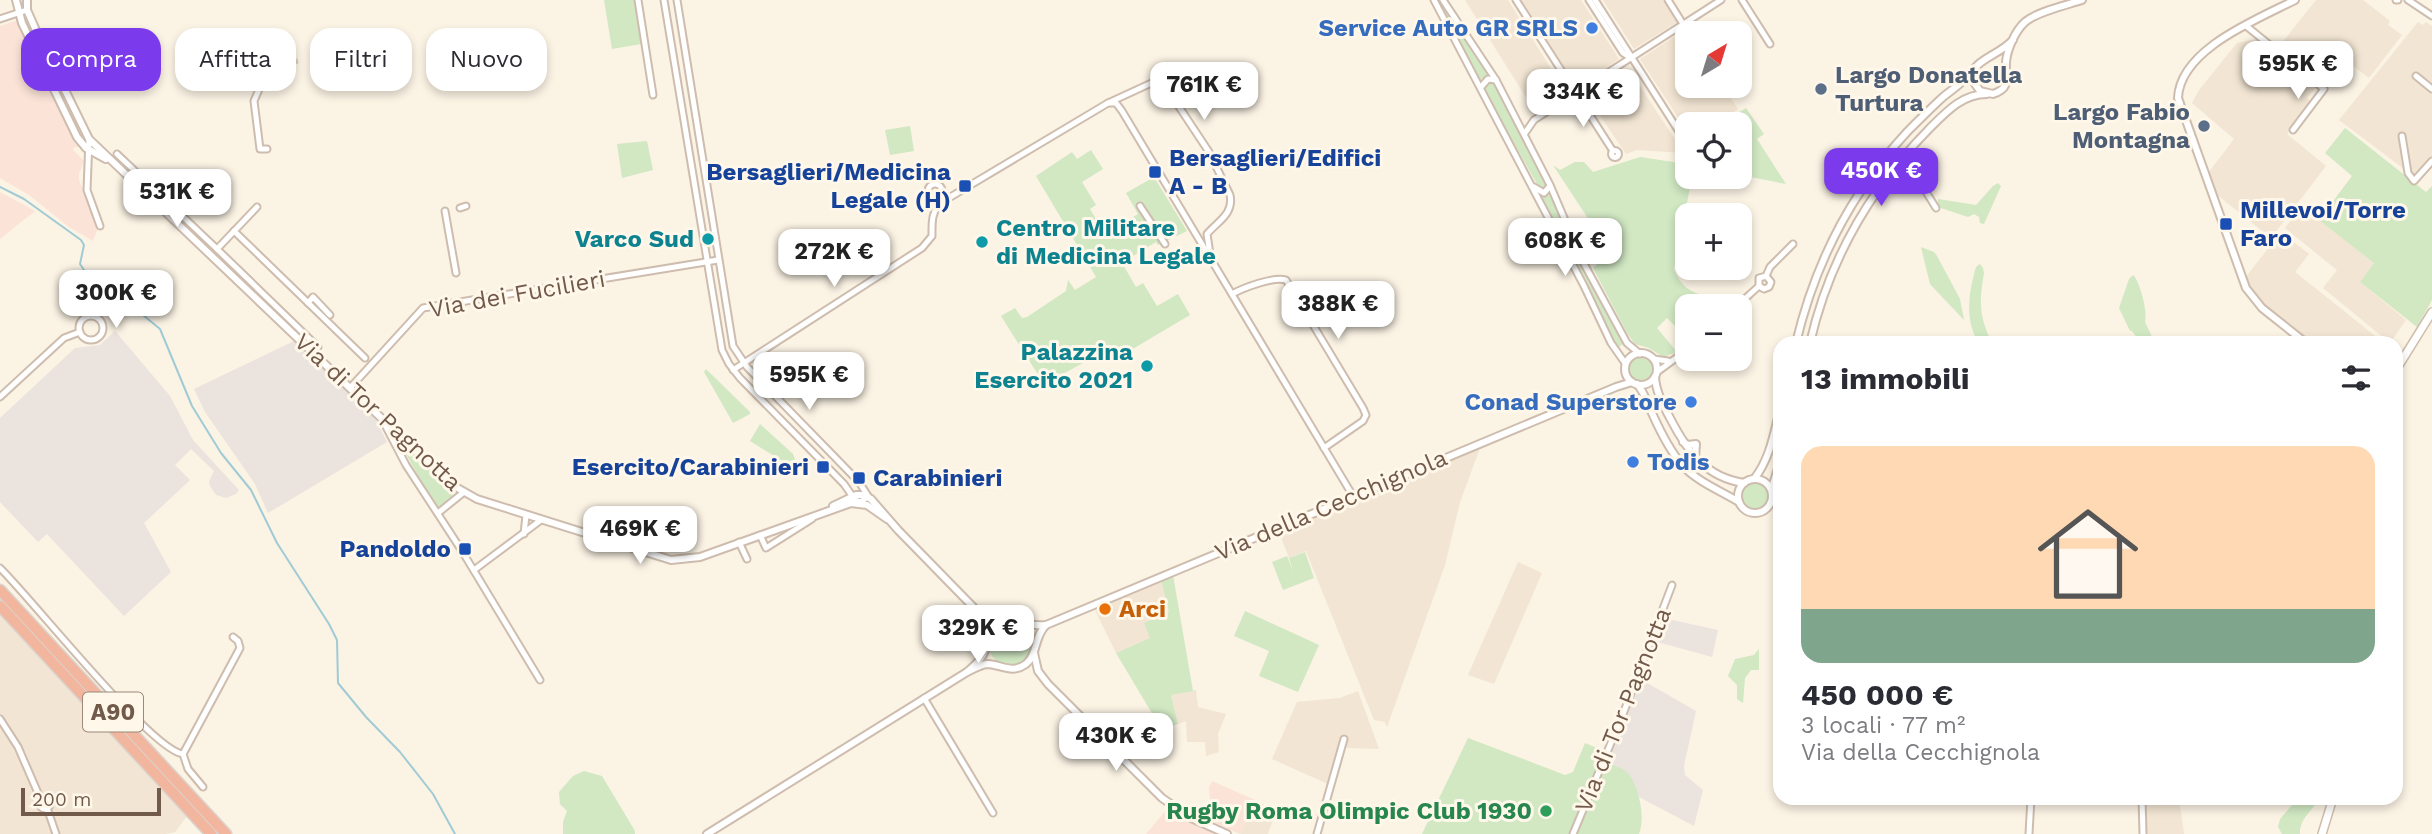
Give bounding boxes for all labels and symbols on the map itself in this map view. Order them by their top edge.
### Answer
place label: Service Auto GR SRLS [1319,14,1578,42]
marker: Service Auto GR SRLS [1584,20,1600,36]
north arrow [1675,21,1752,98]
pin: 595K € [2241,42,2355,101]
place label: Largo Donatella Turtura [1835,61,2022,117]
pin: 761K € [1147,62,1261,122]
pin: 334K € [1526,69,1640,129]
marker: Largo Donatella Turtura [1813,81,1829,97]
place label: Largo Fabio Montagna [2053,98,2190,154]
marker: Largo Fabio Montagna [2196,118,2212,134]
place label: Bersaglieri/Edifici A - B [1169,144,1381,200]
pin: 450K € [1824,148,1938,208]
place label: Bersaglieri/Medicina Legale (H) [706,158,951,214]
marker: Bersaglieri/Edifici A - B [1147,164,1163,180]
pin: 531K € [120,170,234,229]
marker: Bersaglieri/Medicina Legale (H) [957,178,973,194]
place label: Millevoi/Torre Faro [2240,196,2406,252]
place label: Centro Militare di Medicina Legale [996,214,1216,270]
marker: Millevoi/Torre Faro [2218,216,2234,232]
pin: 608K € [1508,218,1622,278]
place label: Varco Sud [575,225,694,253]
pin: 272K € [777,230,891,289]
marker: Varco Sud [700,231,716,247]
marker: Centro Militare di Medicina Legale [974,234,990,250]
street label: Via dei Fucilieri [427,265,607,323]
pin: 300K € [59,270,173,330]
pin: 388K € [1281,282,1395,341]
street label: Via di Tor Pagnotta [289,327,467,497]
place label: Palazzina Esercito 2021 [974,338,1133,394]
pin: 595K € [752,352,866,412]
marker: Palazzina Esercito 2021 [1139,358,1155,374]
place label: Conad Superstore [1465,388,1677,416]
marker: Conad Superstore [1683,394,1699,410]
street label: Via della Cecchignola [1211,443,1451,567]
place label: Todis [1647,448,1710,476]
place label: Esercito/Carabinieri [572,453,809,481]
marker: Todis [1625,454,1641,470]
marker: Esercito/Carabinieri [815,459,831,475]
place label: Carabinieri [873,464,1002,492]
marker: Carabinieri [851,470,867,486]
pin: 469K € [583,506,697,566]
place label: Pandoldo [339,535,451,563]
marker: Pandoldo [457,541,473,557]
place label: Arci [1119,595,1166,623]
marker: Arci [1097,601,1113,617]
street label: Via di Tor Pagnotta [1569,604,1677,816]
pin: 329K € [921,606,1035,665]
road number: A90 [83,692,143,732]
pin: 430K € [1059,714,1173,773]
scale bar [21,785,161,817]
place label: Rugby Roma Olimpic Club 1930 [1166,797,1532,825]
marker: Rugby Roma Olimpic Club 1930 [1538,803,1554,819]

